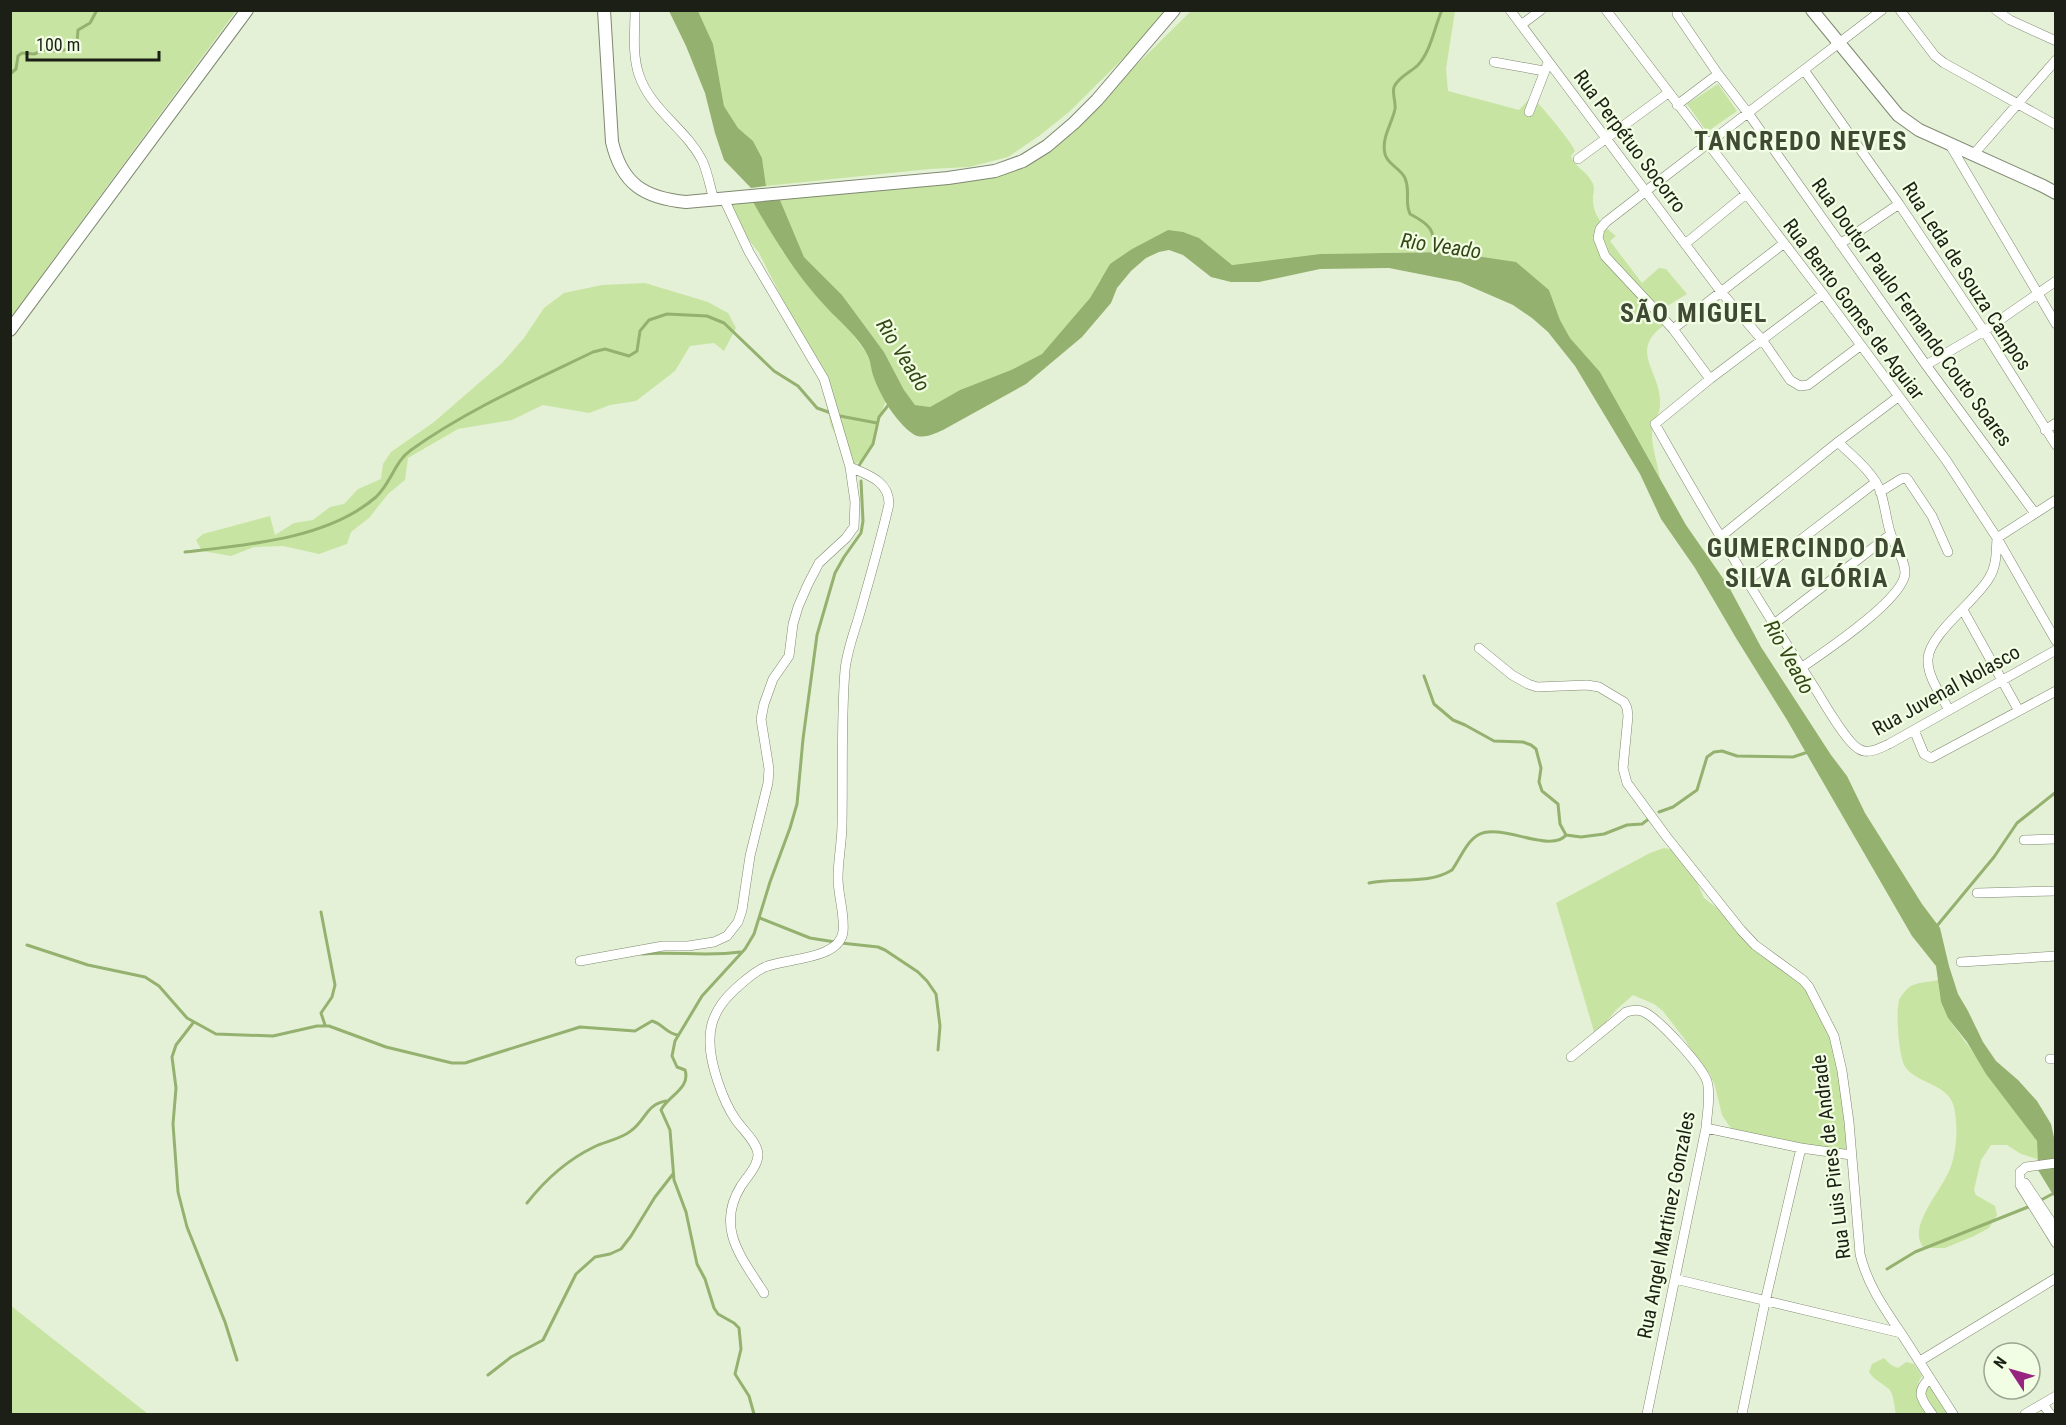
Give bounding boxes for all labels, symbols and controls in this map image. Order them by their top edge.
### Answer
scale bar [27,24,159,62]
text: 100 m [36,34,80,55]
street label: Rua Perpétuo Socorro [1569,65,1691,217]
district label: TANCREDO NEVES [1694,126,1908,156]
street label: Rua Doutor Paulo Fernando Couto Soares [1807,173,2017,451]
street label: Rua Leda de Souza Campos [1897,177,2037,375]
street label: Rua Bento Gomes de Aguiar [1778,214,1930,404]
water label: Rio Veado [1399,228,1483,264]
district label: SÃO MIGUEL [1620,298,1768,328]
water label: Rio Veado [871,314,935,396]
district label: GUMERCINDO DA SILVA GLÓRIA [1707,533,1907,593]
water label: Rio Veado [1759,616,1819,698]
street label: Rua Juvenal Nolasco [1868,639,2024,741]
street label: Rua Luis Pires de Andrade [1807,1053,1855,1261]
street label: Rua Angel Martinez Gonzales [1632,1109,1700,1341]
north arrow [1982,1341,2042,1401]
text: N [1990,1353,2011,1372]

